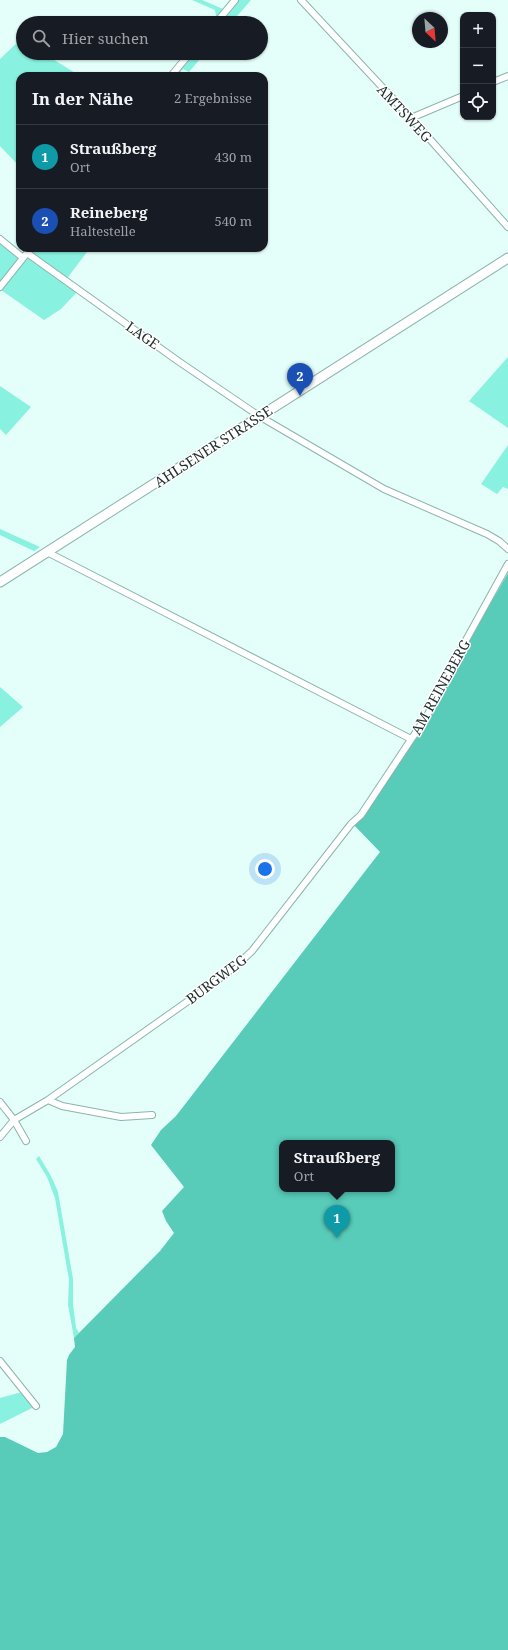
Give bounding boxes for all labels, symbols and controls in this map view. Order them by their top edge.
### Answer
north arrow [412,12,448,48]
map controls [460,12,496,120]
button: + [460,12,496,48]
search box [16,16,268,60]
icon: search [30,27,52,49]
text: Hier suchen [62,28,149,48]
button: − [460,48,496,84]
street label: AMTSWEG [373,80,437,146]
button: locate [460,84,496,120]
text: In der Nähe [32,87,133,110]
text: 2 Ergebnisse [174,89,252,107]
text: Straußberg [70,138,156,158]
text: 1 [41,148,49,166]
text: 430 m [215,148,252,166]
text: Ort [70,158,90,176]
text: Reineberg [70,202,148,222]
text: 2 [41,212,49,230]
text: 540 m [215,212,252,230]
text: Haltestelle [70,222,136,240]
street label: LAGE [122,317,164,354]
pin: 2 [287,363,313,396]
street label: AHLSENER STRASSE [150,401,276,491]
street label: AM REINEBERG [406,636,474,738]
your location [255,859,275,879]
street label: BURGWEG [182,950,250,1008]
popup [279,1140,395,1192]
text: Straußberg [294,1147,380,1167]
text: Ort [294,1167,314,1185]
pin: 1 [324,1205,350,1238]

